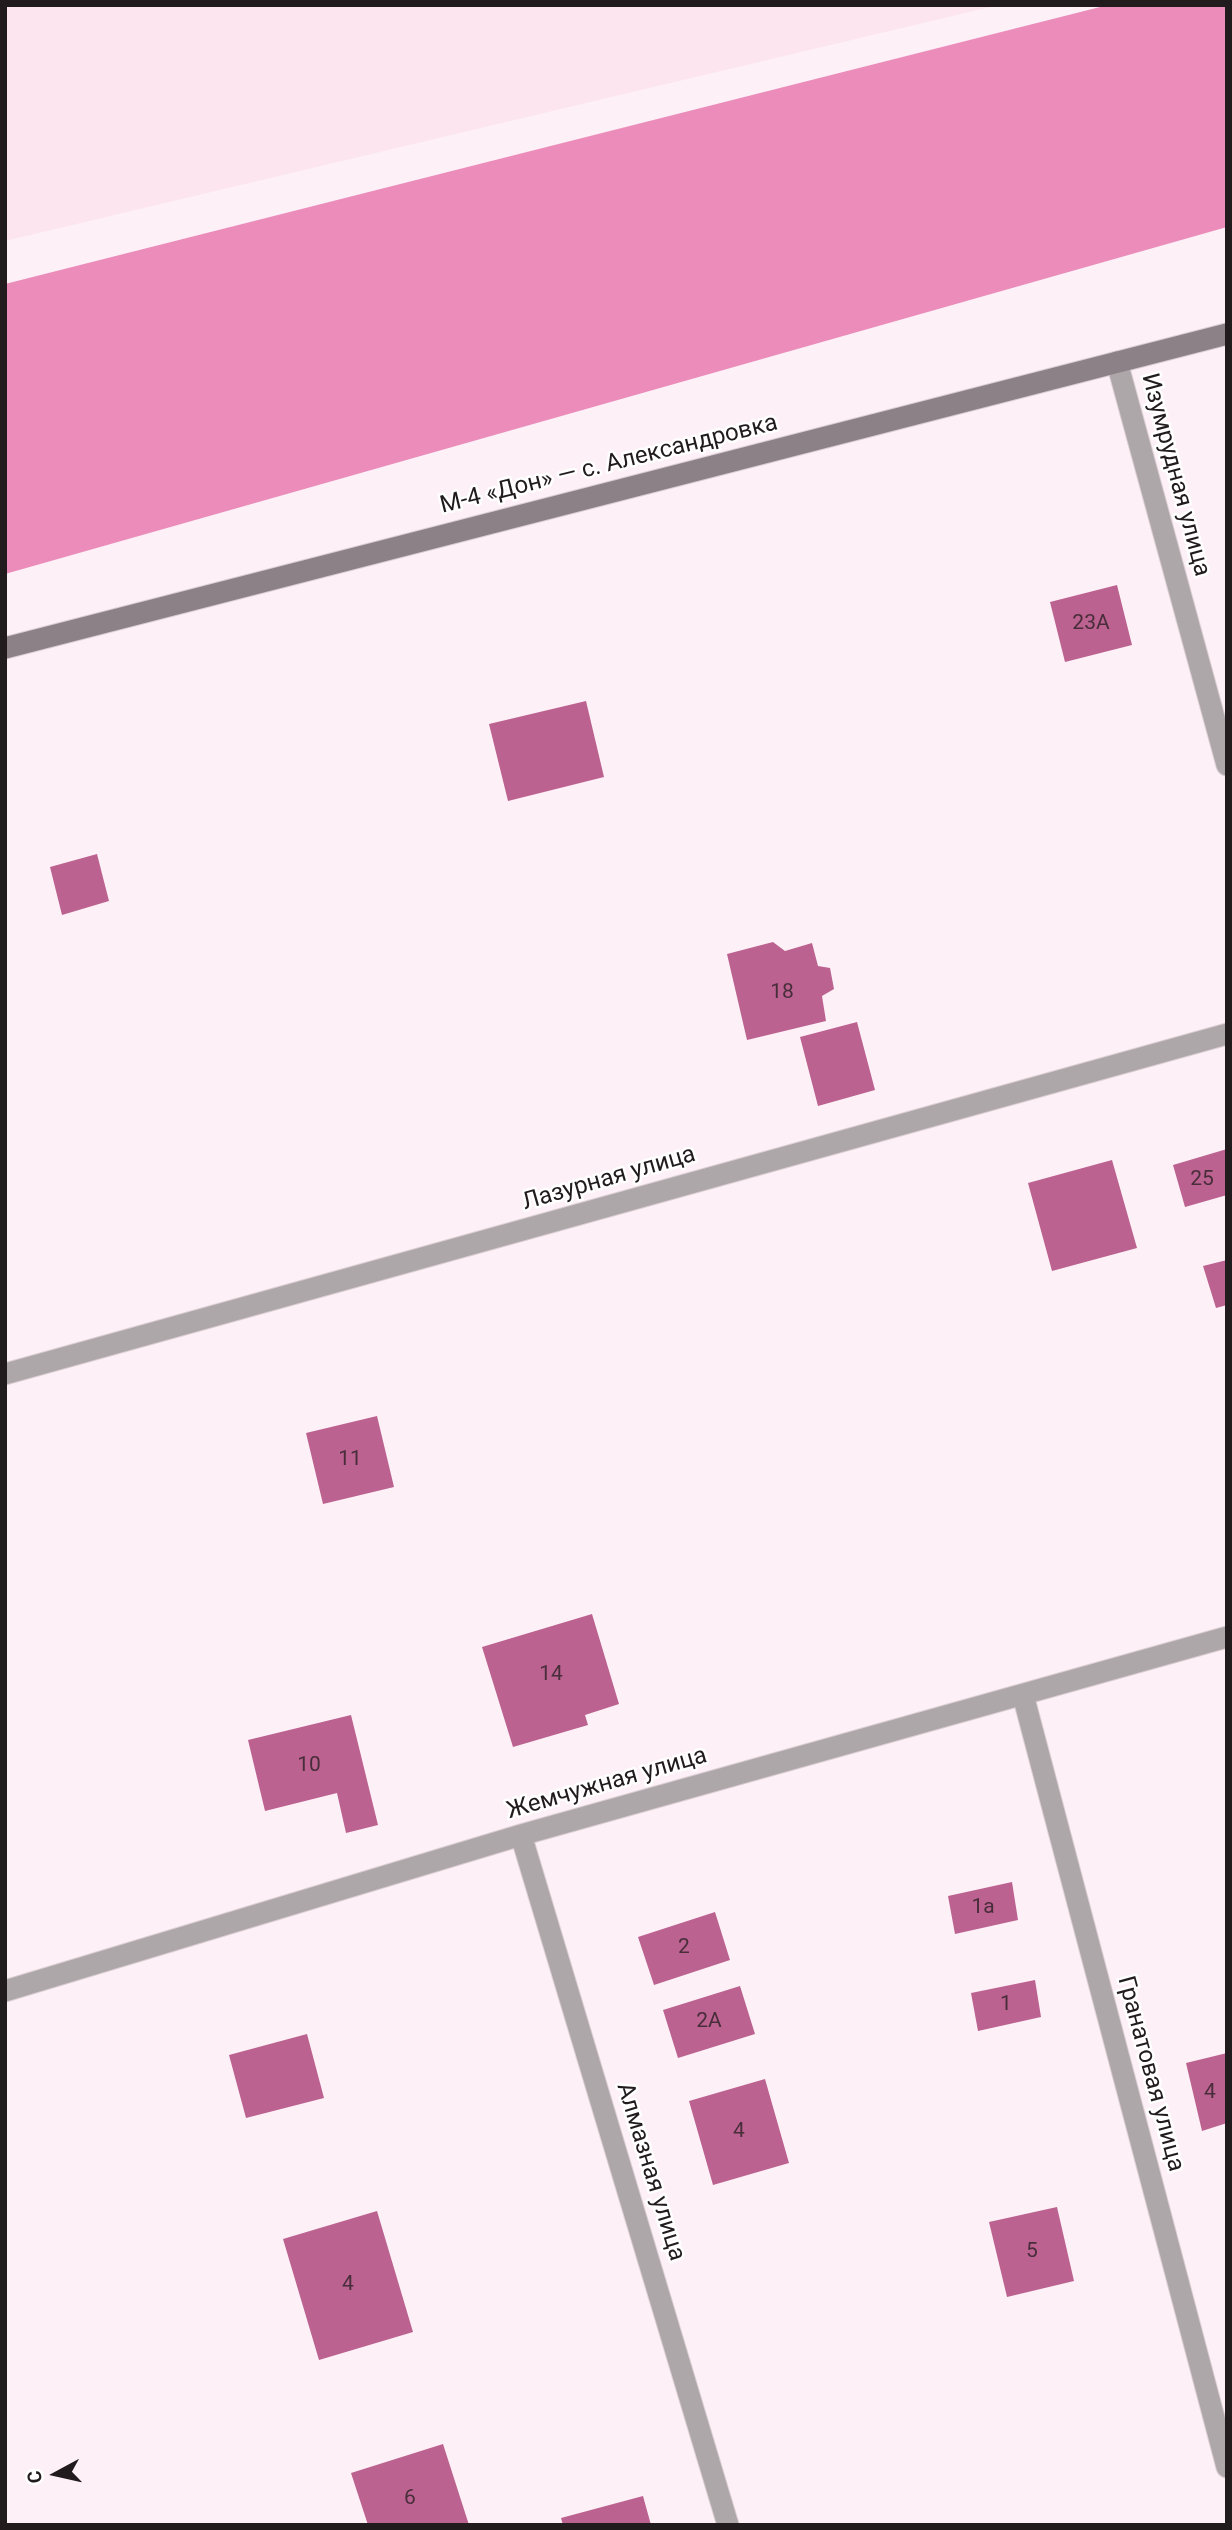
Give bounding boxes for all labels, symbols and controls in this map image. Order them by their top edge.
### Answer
street label: Изумрудная улица [1134,370,1216,580]
street label: М-4 «Дон» — с. Александровка [437,409,781,521]
house number: 23А [1072,611,1110,637]
house number: 18 [770,980,794,1006]
street label: Лазурная улица [519,1140,699,1218]
house number: 25 [1190,1167,1214,1193]
house number: 11 [338,1447,362,1473]
house number: 14 [539,1662,563,1688]
street label: Жемчужная улица [504,1742,710,1826]
house number: 10 [297,1753,321,1779]
house number: 1а [971,1895,995,1921]
house number: 2 [678,1935,690,1961]
street label: Гранатовая улица [1110,1973,1190,2175]
house number: 1 [1000,1992,1012,2018]
house number: 2А [696,2009,722,2035]
street label: Алмазная улица [609,2079,691,2265]
house number: 4 [1204,2080,1216,2106]
house number: 4 [733,2119,745,2145]
house number: 5 [1026,2239,1038,2265]
house number: 4 [342,2272,354,2298]
north arrow [21,2439,91,2509]
text: С [22,2469,47,2485]
house number: 6 [404,2486,416,2512]

